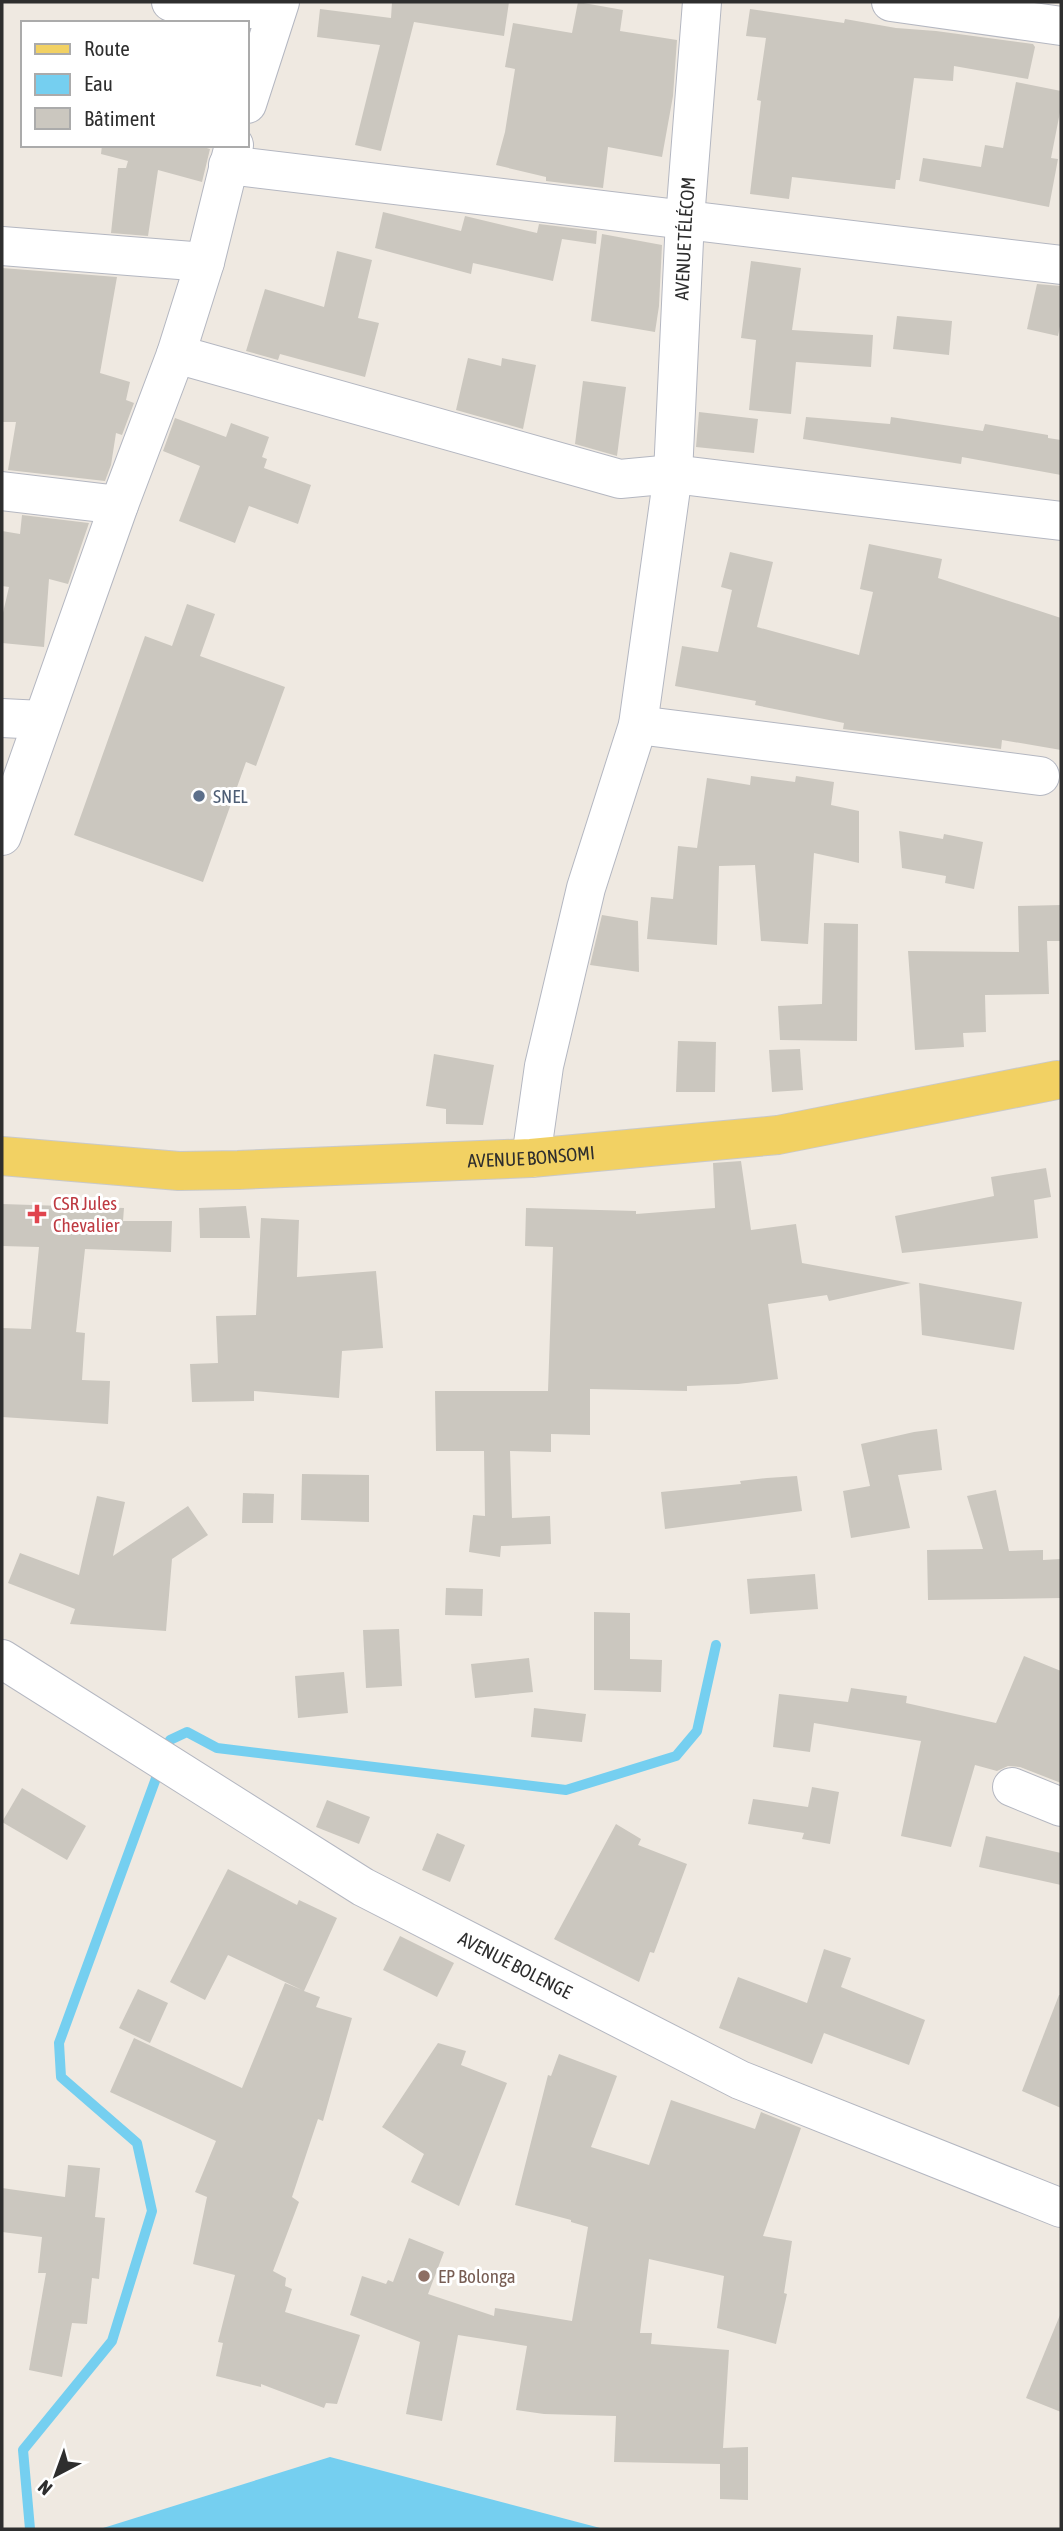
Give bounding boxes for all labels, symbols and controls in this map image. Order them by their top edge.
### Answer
legend [21,21,248,147]
text: Route [84,36,130,60]
text: Eau [84,71,113,95]
text: Bâtiment [84,106,155,130]
street label: AVENUE TÉLÉCOM [670,176,699,301]
place label: SNEL [213,785,248,807]
marker: SNEL [191,788,207,804]
street label: AVENUE BONSOMI [467,1141,596,1172]
place label: CSR Jules Chevalier [53,1192,120,1236]
marker: CSR Jules Chevalier [27,1204,47,1224]
street label: AVENUE BOLENGE [455,1927,576,2003]
place label: EP Bolonga [438,2265,516,2287]
marker: EP Bolonga [416,2268,432,2284]
north arrow [21,2440,91,2510]
text: N [33,2476,56,2500]

